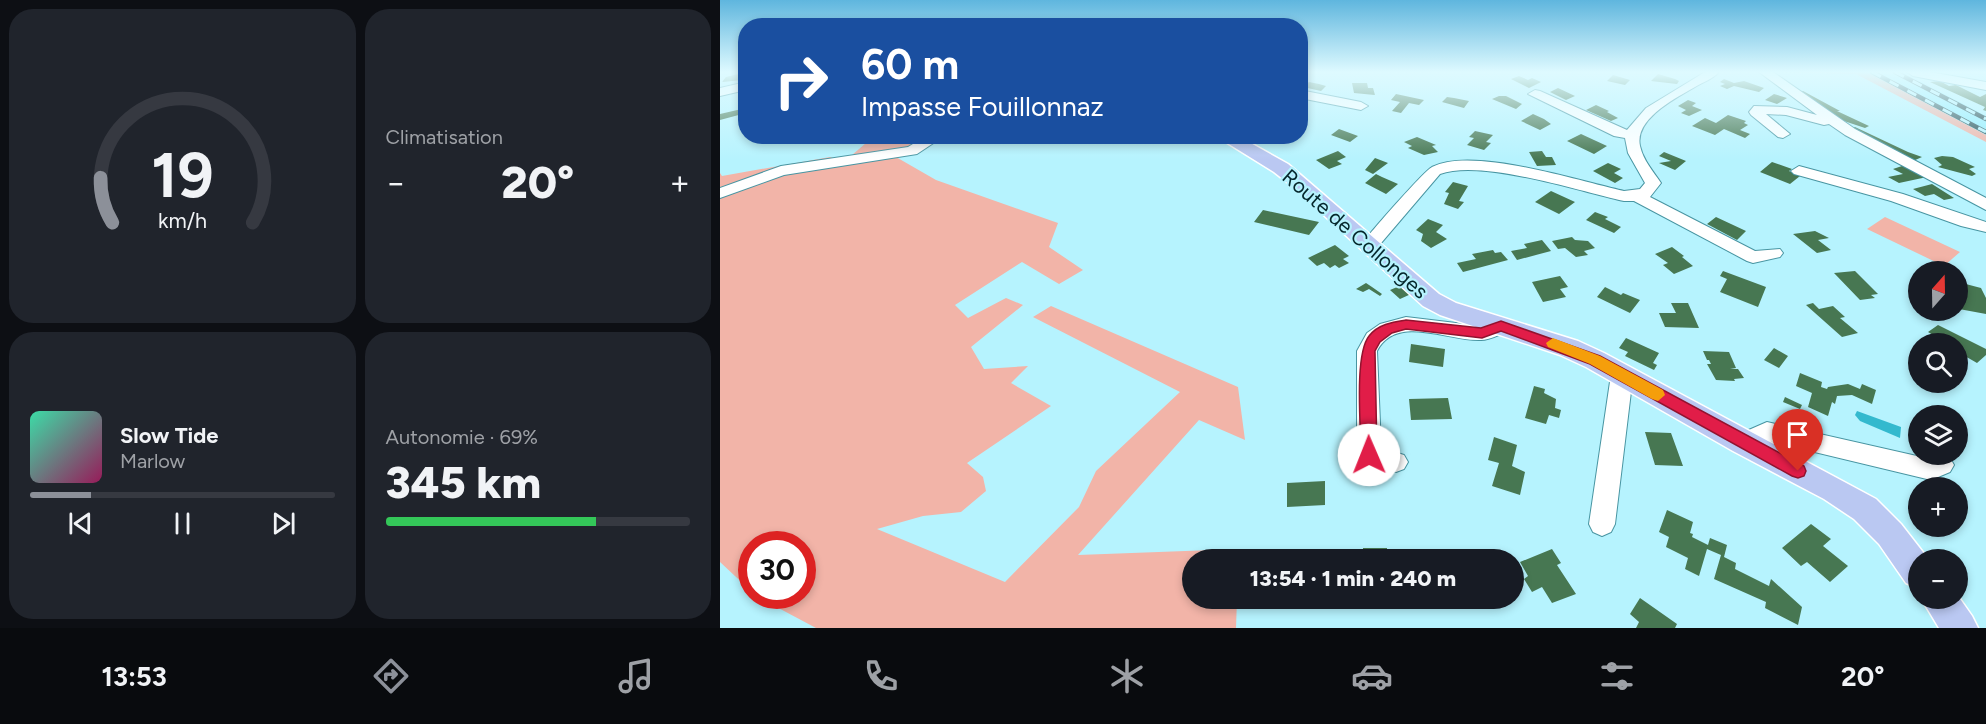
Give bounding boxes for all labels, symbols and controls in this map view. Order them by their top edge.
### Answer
text: 60 m [861,39,959,90]
icon: right [762,42,840,120]
text: Impasse Fouillonnaz [861,90,1104,123]
text: Climatisation [386,125,503,149]
text: 19 [151,138,214,213]
text: 20° [501,155,574,209]
text: − [386,163,406,202]
text: + [669,163,690,202]
street label: Route de Collonges [1277,164,1433,304]
text: km/h [158,208,207,233]
north arrow [1908,261,1968,321]
map controls [1908,261,1968,609]
button: search [1908,333,1968,393]
button: layers [1908,405,1968,465]
pin [1772,409,1823,471]
icon: arrive [1781,418,1814,451]
text: Slow Tide [120,422,219,449]
position arrow [1337,423,1401,487]
text: Autonomie · 69% [386,425,538,449]
text: Marlow [120,449,185,473]
text: 345 km [386,455,541,509]
button: + [1908,477,1968,537]
icon: previous [64,507,97,540]
icon: pause [166,507,199,540]
icon: next [267,507,300,540]
speed limit sign: 30 [738,531,816,609]
button: − [1908,549,1968,609]
text: 13:54 · 1 min · 240 m [1250,565,1456,592]
icon: directions [370,655,412,697]
icon: music [615,655,657,697]
icon: phone [860,655,902,697]
icon: climate [1106,655,1148,697]
icon: car [1351,655,1393,697]
icon: filters [1596,655,1638,697]
text: 13:53 [102,660,167,693]
text: 20° [1841,660,1884,693]

